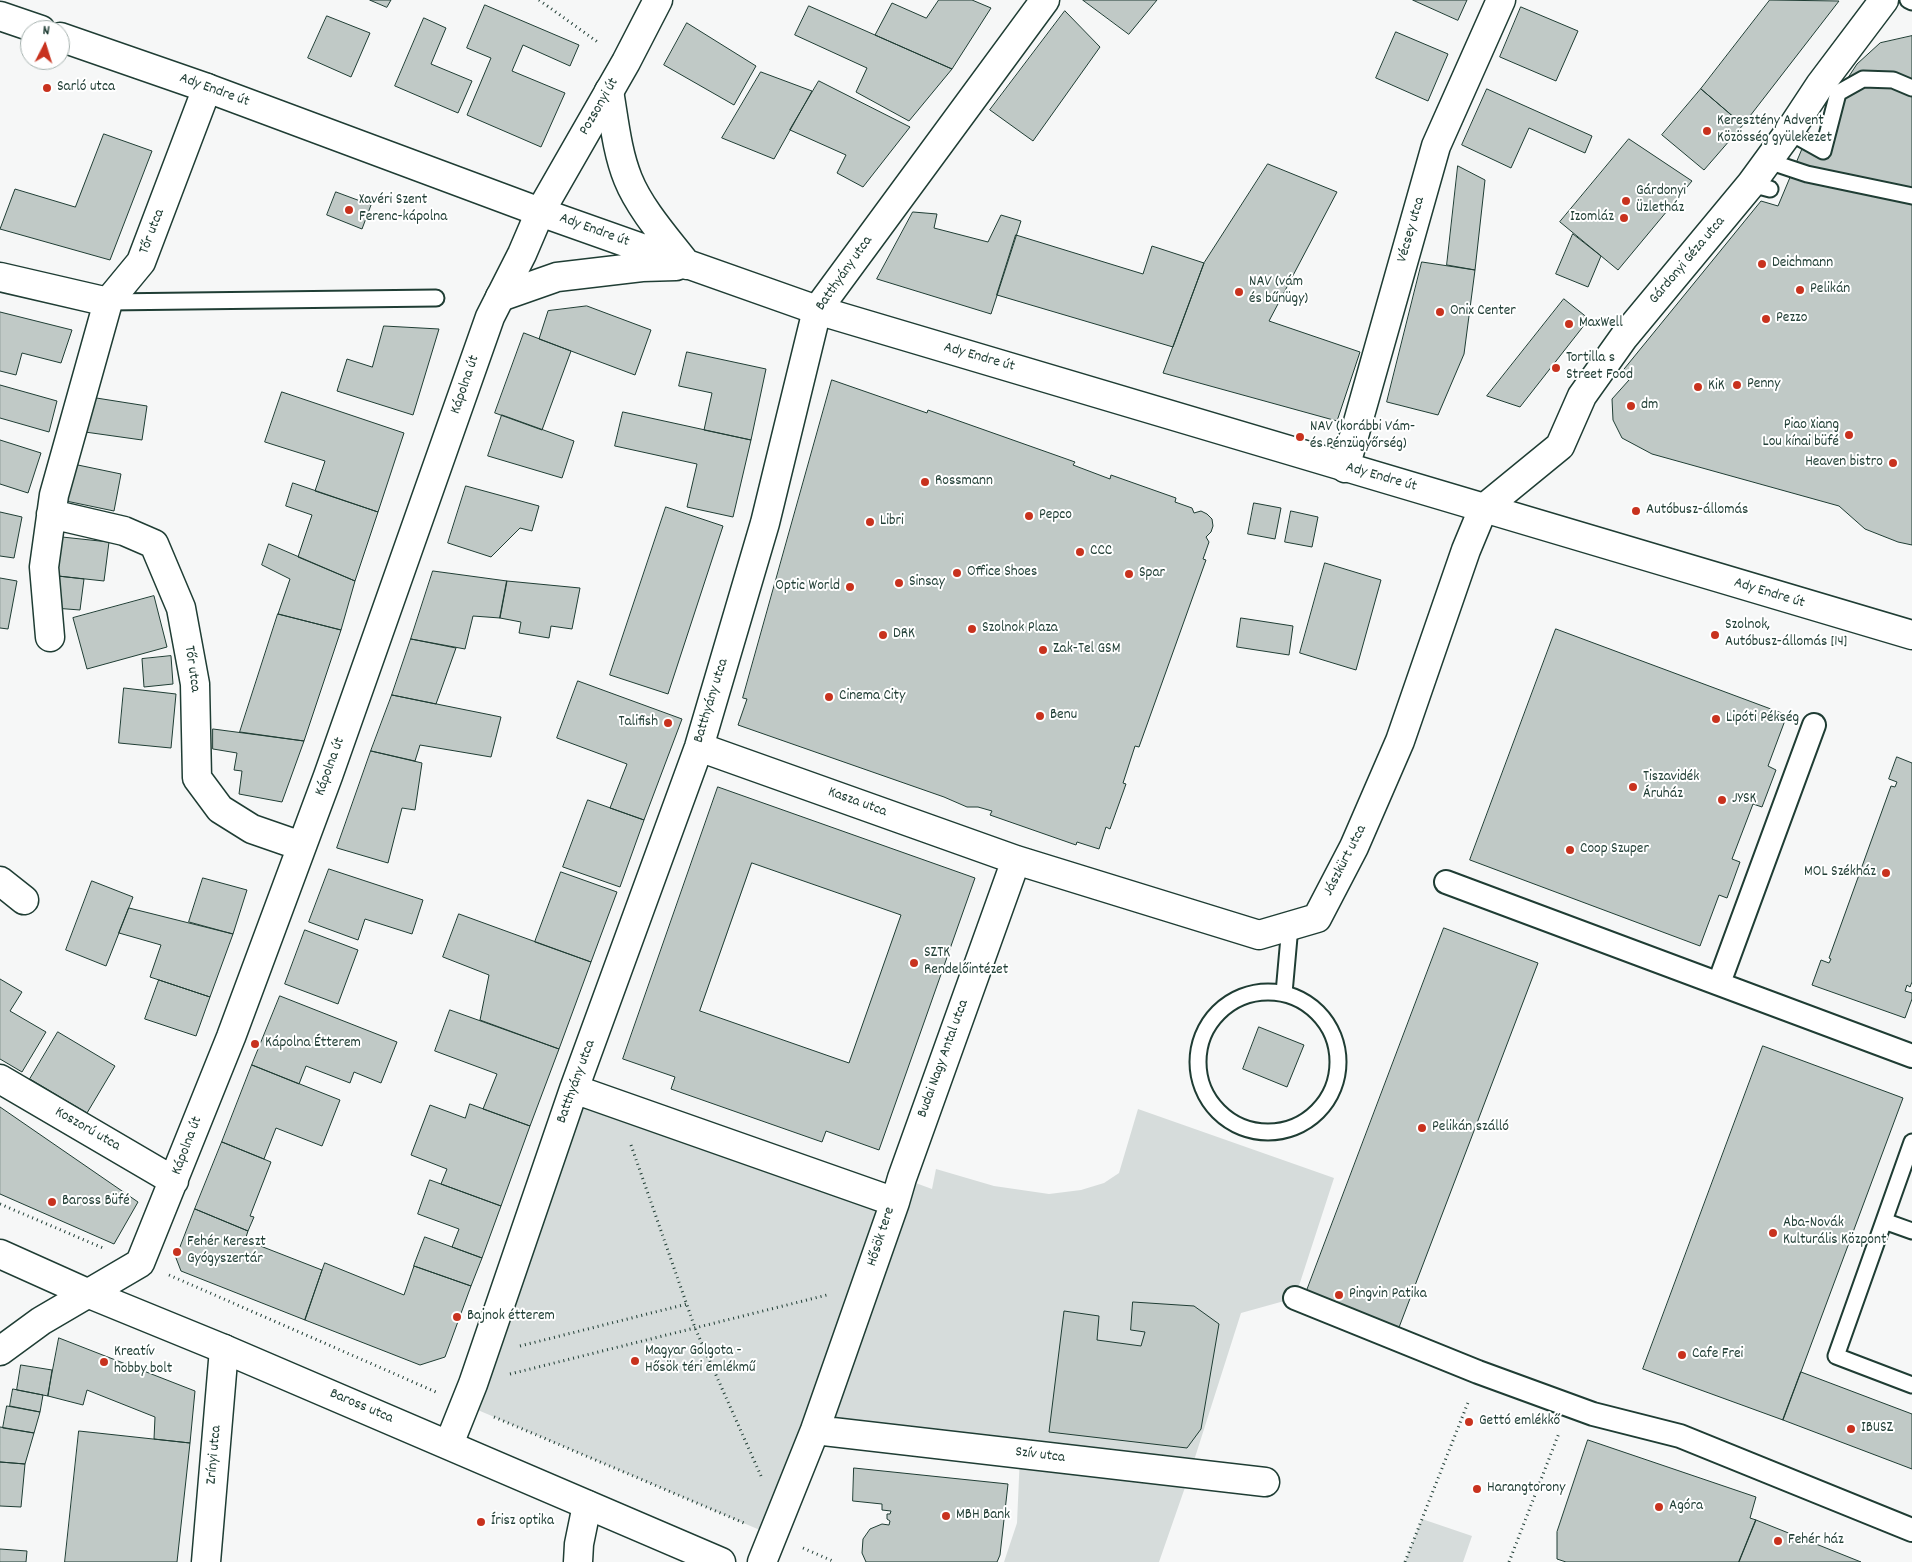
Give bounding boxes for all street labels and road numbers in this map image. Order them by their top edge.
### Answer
street label: Ady Endre út [177,70,251,112]
street label: Pozsonyi út [576,75,624,139]
street label: Vécsey utca [1394,195,1430,265]
street label: Tőr utca [136,207,170,257]
street label: Ady Endre út [557,210,631,252]
street label: Gárdonyi Géza utca [1646,214,1730,308]
street label: Batthyány utca [813,233,877,315]
street label: Ady Endre út [941,339,1017,377]
street label: Kápolna út [448,353,484,417]
street label: Ady Endre út [1343,459,1419,497]
street label: Ady Endre út [1731,575,1807,613]
street label: Tőr utca [179,645,203,693]
street label: Batthyány utca [691,657,733,745]
street label: Kápolna út [312,735,350,799]
street label: Kasza utca [825,784,889,822]
street label: Jászkürt utca [1320,823,1372,899]
street label: Budai Nagy Antal utca [914,998,974,1120]
street label: Batthyány utca [554,1038,600,1126]
street label: Koszorú utca [51,1104,123,1156]
street label: Kápolna út [169,1114,207,1178]
street label: Hősök tere [864,1205,900,1269]
street label: Baross utca [326,1386,396,1428]
street label: Zrínyi utca [203,1425,227,1485]
street label: Szív utca [1014,1444,1066,1468]

